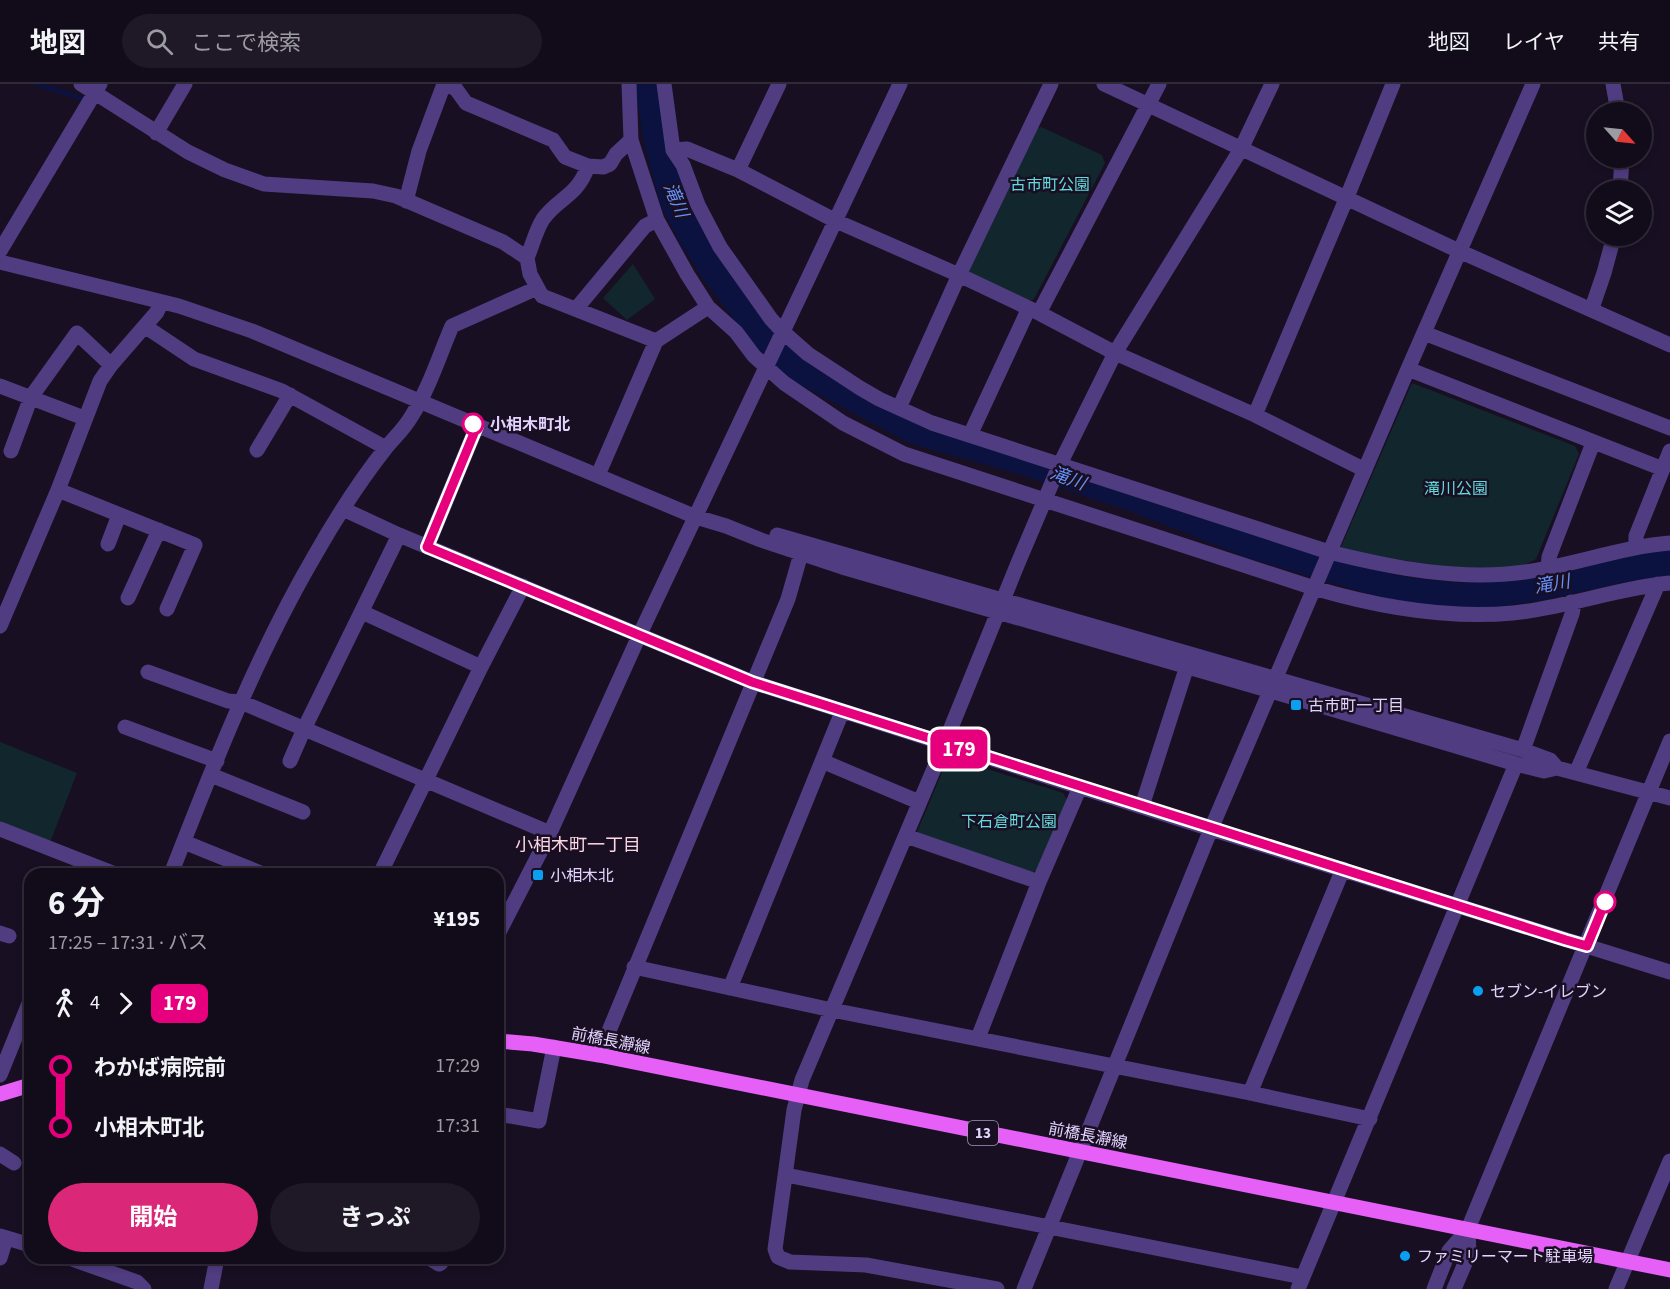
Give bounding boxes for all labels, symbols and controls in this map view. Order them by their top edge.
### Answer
search box [122,14,542,68]
text: 地図 [30,23,86,63]
icon: search [143,25,176,58]
text: ここで検索 [191,27,301,59]
text: 地図 [1428,27,1470,57]
text: レイヤ [1503,27,1565,57]
text: 共有 [1598,27,1640,57]
north arrow [1586,102,1652,168]
map controls [1586,102,1652,246]
park label: 古市町公園 [1010,174,1090,196]
water label: 滝川 [657,179,695,223]
button: layers [1586,180,1652,246]
marker: 小相木町北 [462,413,484,435]
place label: 小相木町北 [490,414,570,436]
water label: 滝川 [1047,461,1091,497]
park label: 滝川公園 [1424,478,1488,500]
water label: 滝川 [1532,569,1574,600]
place label: 古市町一丁目 [1308,695,1404,717]
marker: 古市町一丁目 [1289,698,1303,712]
line badge: 179 [924,730,994,768]
text: 179 [942,734,976,764]
park label: 下石倉町公園 [961,811,1057,833]
district label: 小相木町一丁目 [515,833,641,858]
place label: 小相木北 [550,865,614,887]
marker: 小相木北 [531,868,545,882]
text: 6 分 [48,880,105,927]
unlabelled marker [1594,891,1616,913]
text: ¥195 [434,903,480,935]
text: 17:25 – 17:31 · バス [48,929,208,957]
place label: セブン-イレブン [1490,981,1607,1003]
marker: セブン-イレブン [1471,984,1485,998]
icon: walk [48,987,81,1020]
icon: forward [109,987,142,1020]
text: 179 [163,988,196,1018]
text: 4 [90,989,100,1017]
street label: 前橋長瀞線 [569,1023,652,1059]
text: わかば病院前 [94,1052,226,1084]
text: 17:29 [435,1052,480,1080]
text: 小相木町北 [94,1112,204,1144]
text: 17:31 [435,1112,480,1140]
street label: 前橋長瀞線 [1046,1118,1129,1154]
road number: 13 [968,1121,998,1145]
button: 開始 [48,1183,258,1252]
button: きっぷ [270,1183,480,1252]
place label: ファミリーマート駐車場 [1417,1246,1593,1268]
marker: ファミリーマート駐車場 [1398,1249,1412,1263]

